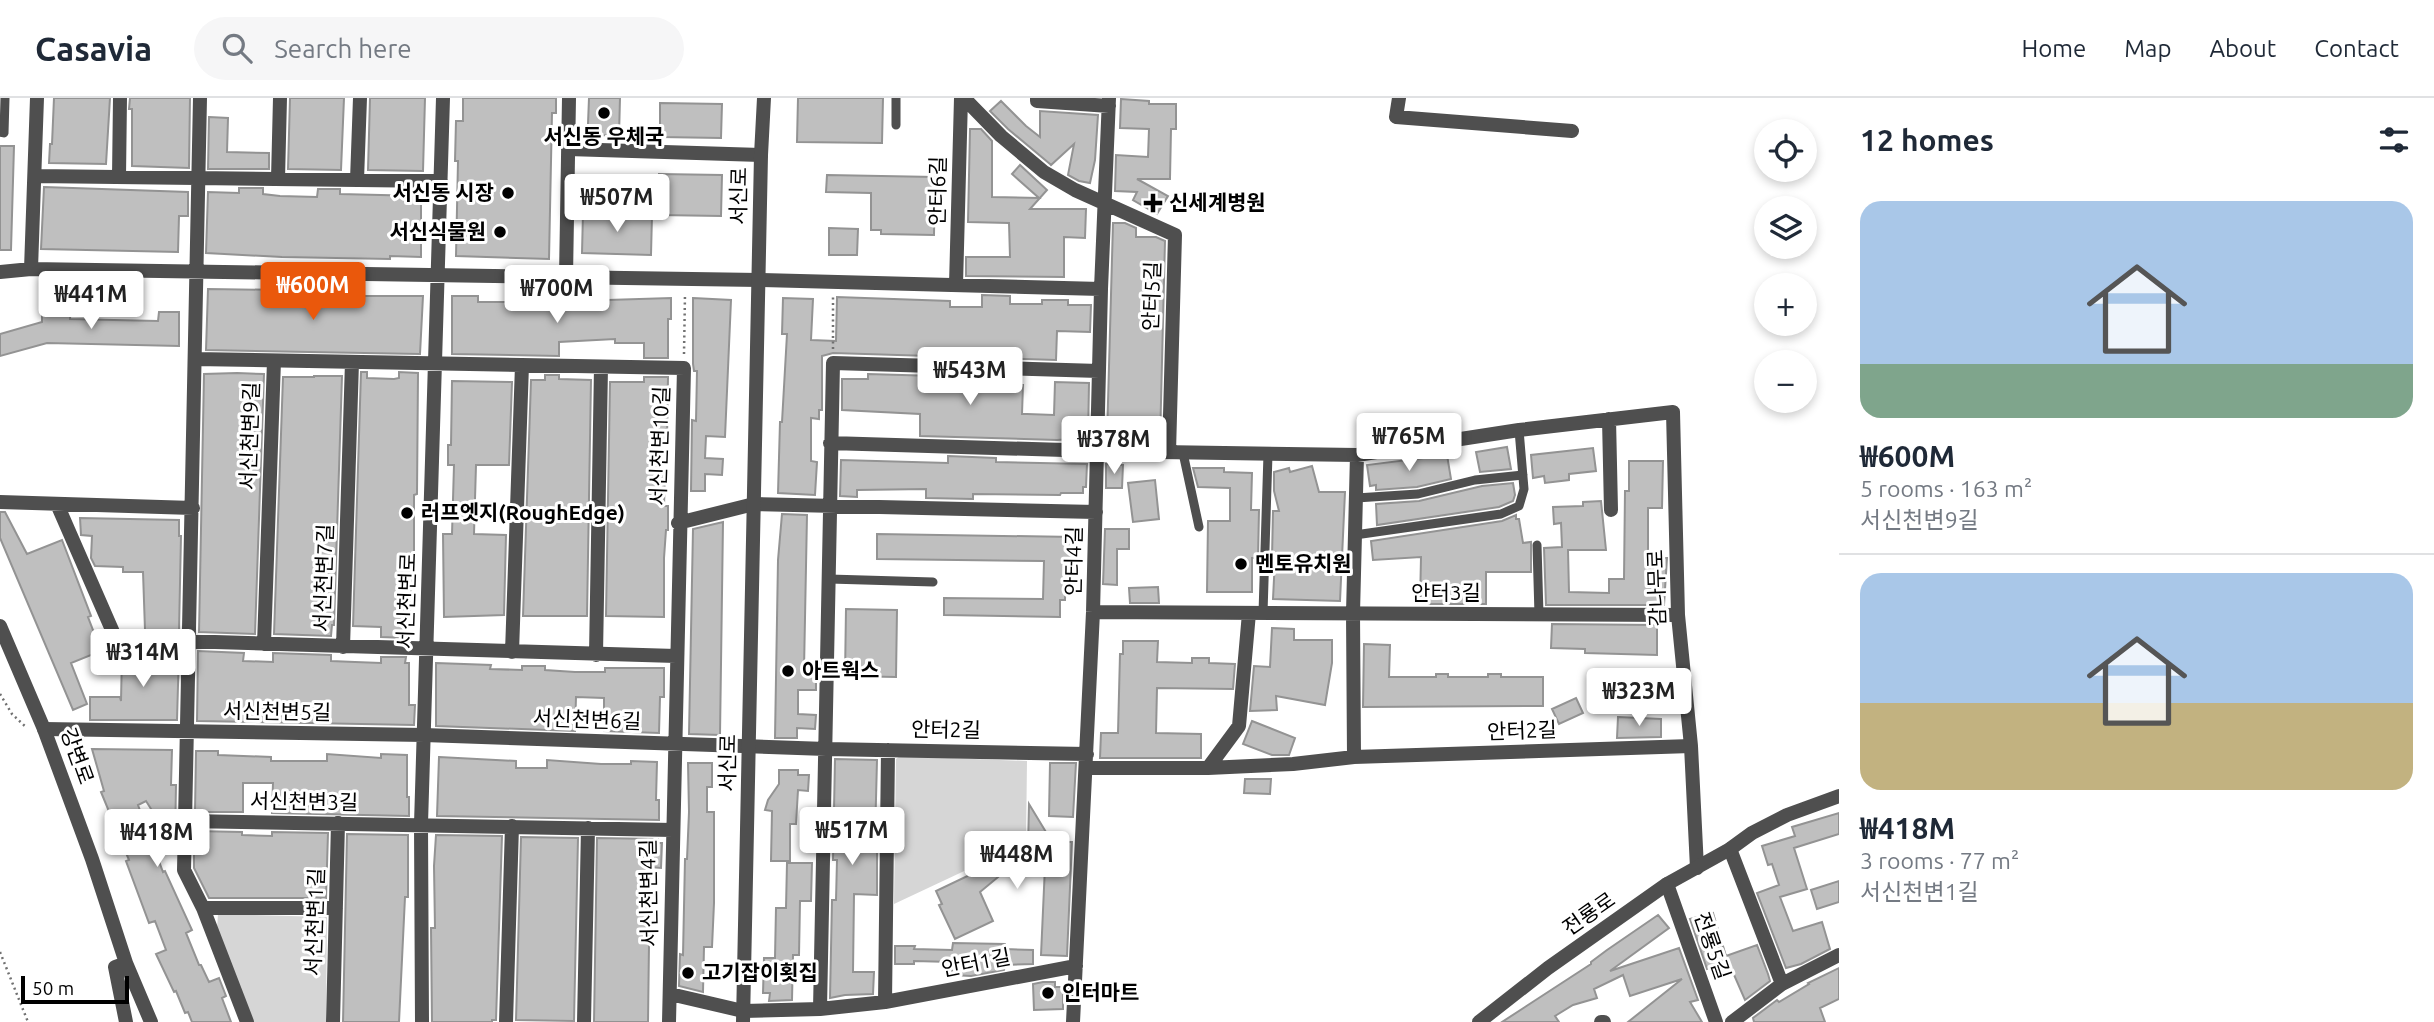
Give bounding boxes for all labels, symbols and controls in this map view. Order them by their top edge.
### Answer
search box [194,17,684,80]
icon: search [218,29,256,67]
text: Casavia [35,30,152,67]
text: Search here [274,34,412,63]
text: Home [2021,35,2086,62]
text: Map [2124,35,2171,62]
text: About [2209,35,2276,62]
text: Contact [2314,35,2399,62]
marker: 서신동 우체국 [596,105,612,121]
map controls [1754,119,1817,413]
button: locate [1754,119,1817,182]
icon: filters [2375,121,2413,159]
text: 12 homes [1860,123,1994,157]
place label: 서신동 우체국 [544,124,664,148]
street label: 안터6길 [924,156,950,226]
street label: 서신로 [725,167,751,225]
pin: ₩507M [568,174,666,234]
place label: 서신동 시장 [392,180,494,204]
text: ₩507M [581,184,653,209]
marker: 서신동 시장 [500,185,516,201]
place label: 신세계병원 [1169,190,1266,214]
marker: 신세계병원 [1143,193,1163,213]
button: layers [1754,196,1817,259]
place label: 서신식물원 [389,219,486,243]
marker: 서신식물원 [492,224,508,240]
icon: home [2074,246,2200,372]
street label: 안터5길 [1138,261,1164,331]
pin: ₩600M [264,262,362,322]
pin: ₩700M [508,266,606,325]
pin: ₩441M [42,272,140,331]
text: ₩600M [277,272,349,297]
button: + [1754,273,1817,336]
text: ₩700M [521,275,593,300]
text: ₩441M [55,281,127,306]
pin: ₩543M [921,348,1019,407]
button: − [1754,350,1817,413]
text: ₩543M [934,357,1006,382]
street label: 서신천변9길 [235,381,263,491]
street label: 서신천변10길 [645,385,673,506]
pin: ₩765M [1360,414,1458,473]
pin: ₩378M [1065,416,1163,476]
text: ₩765M [1373,423,1445,448]
text: ₩378M [1078,426,1150,451]
text: ₩600M [1860,439,1955,473]
text: 5 rooms · 163 m² [1860,476,2032,501]
place label: 러프엣지(RoughEdge) [421,500,625,524]
marker: 러프엣지(RoughEdge) [399,505,415,521]
text: 서신천변9길 [1860,507,1979,532]
street label: 서신천변7길 [309,523,337,633]
street label: 안터4길 [1060,526,1086,596]
street label: 감나무로 [1643,549,1669,627]
place label: 멘토유치원 [1255,551,1352,575]
street label: 서신천변로 [392,552,420,650]
marker: 멘토유치원 [1233,556,1249,572]
street label: 안터3길 [1411,580,1481,604]
icon: home [2074,618,2200,744]
pin: ₩314M [94,630,192,689]
text: ₩314M [107,639,179,664]
place label: 아트웍스 [802,658,879,682]
marker: 아트웍스 [780,663,796,679]
pin: ₩323M [1590,668,1688,728]
text: ₩323M [1603,678,1675,703]
street label: 서신천변5길 [223,698,331,724]
street label: 서신천변6길 [532,705,642,733]
street label: 안터2길 [911,716,981,742]
street label: 안터2길 [1487,717,1557,743]
street label: 강변로 [57,724,99,787]
street label: 서신로 [714,734,740,792]
street label: 서신천변3길 [250,788,358,814]
pin: ₩517M [803,808,901,867]
pin: ₩418M [108,810,206,869]
text: ₩418M [1860,811,1955,845]
text: ₩517M [816,817,888,842]
text: ₩418M [121,819,193,844]
pin: ₩448M [968,832,1066,891]
street label: 서신천변4길 [635,839,661,947]
text: ₩448M [981,841,1053,866]
text: 3 rooms · 77 m² [1860,848,2019,873]
street label: 서신천변1길 [300,867,328,977]
text: 서신천변1길 [1860,879,1979,904]
street label: 전룡로 [1558,887,1619,940]
street label: 전룡5길 [1690,909,1736,983]
street label: 안터1길 [939,944,1012,980]
place label: 고기잡이횟집 [702,960,818,984]
marker: 고기잡이횟집 [680,965,696,981]
scale bar [21,973,130,1005]
text: 50 m [32,977,74,999]
place label: 인터마트 [1062,980,1139,1004]
marker: 인터마트 [1040,985,1056,1001]

